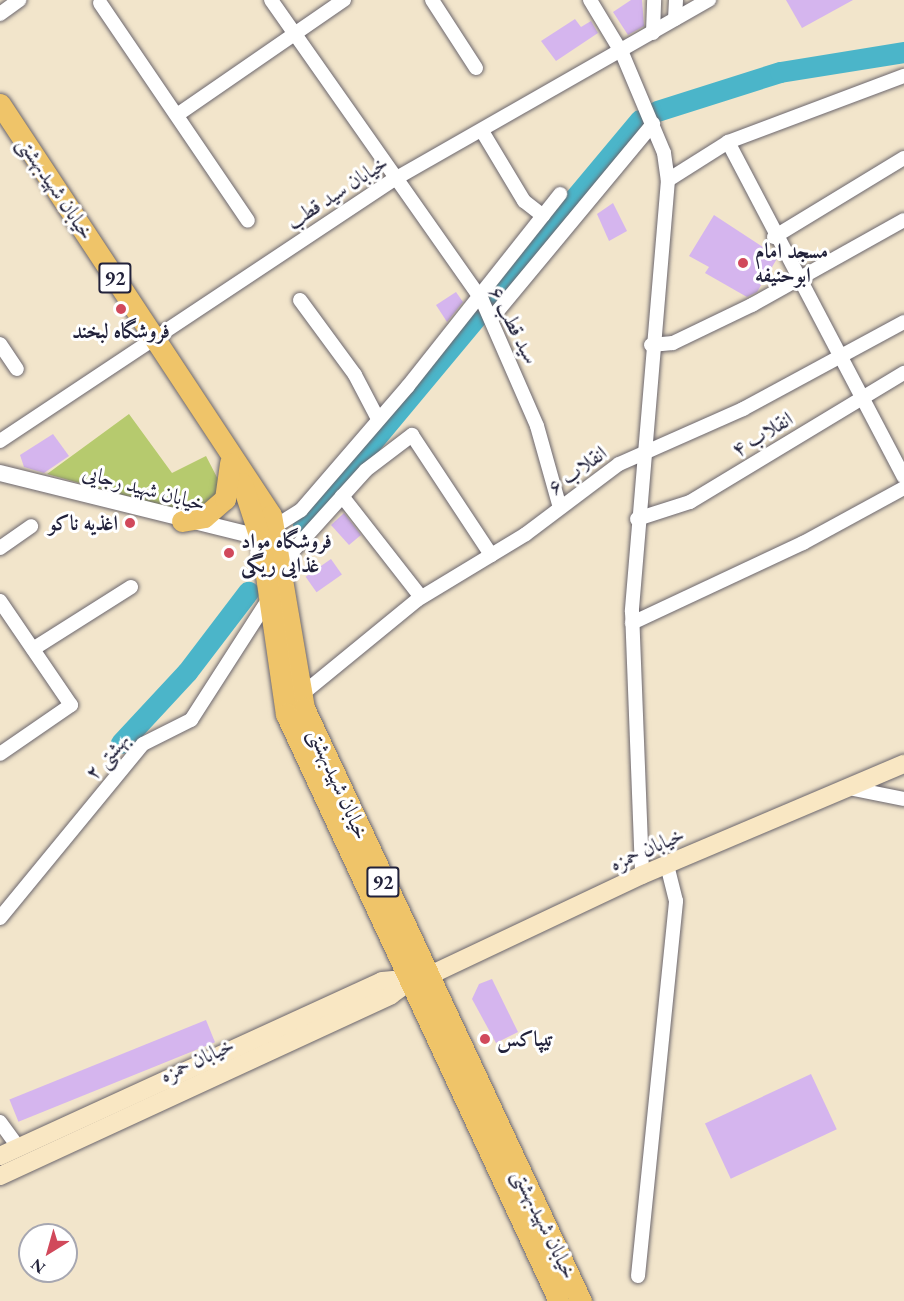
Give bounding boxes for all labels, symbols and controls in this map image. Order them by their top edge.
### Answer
street label: خیابان شهیدبهشتی [12,132,100,244]
street label: خیابان سید قطب [281,150,393,234]
place label: مسجد امام ابوحنیفه [755,238,828,288]
marker: مسجد امام ابوحنیفه [736,256,750,270]
road number: 92 [97,261,133,295]
street label: سید قطب ۶ [484,282,544,368]
marker: فروشگاه لبخند [114,302,128,316]
place label: فروشگاه لبخند [72,318,170,344]
street label: انقلاب ۴ [727,406,797,462]
street label: انقلاب ۶ [543,440,611,500]
street label: خیابان شهید رجایی [80,460,208,516]
place label: اغذیه ناکو [49,510,118,536]
marker: اغذیه ناکو [123,516,137,530]
place label: فروشگاه مواد غذایی ریگی [241,528,332,578]
marker: فروشگاه مواد غذایی ریگی [222,546,236,560]
street label: خیابان شهیدبهشتی [303,725,375,843]
street label: بهشتی ۲ [79,727,135,785]
street label: خیابان حمزه [606,821,688,877]
road number: 92 [365,865,401,899]
place label: تیپاکس [497,1026,554,1052]
street label: خیابان حمزه [156,1032,238,1088]
marker: تیپاکس [478,1032,492,1046]
street label: خیابان شهیدبهشتی [508,1165,582,1283]
north arrow [18,1223,78,1283]
text: N [27,1254,50,1278]

